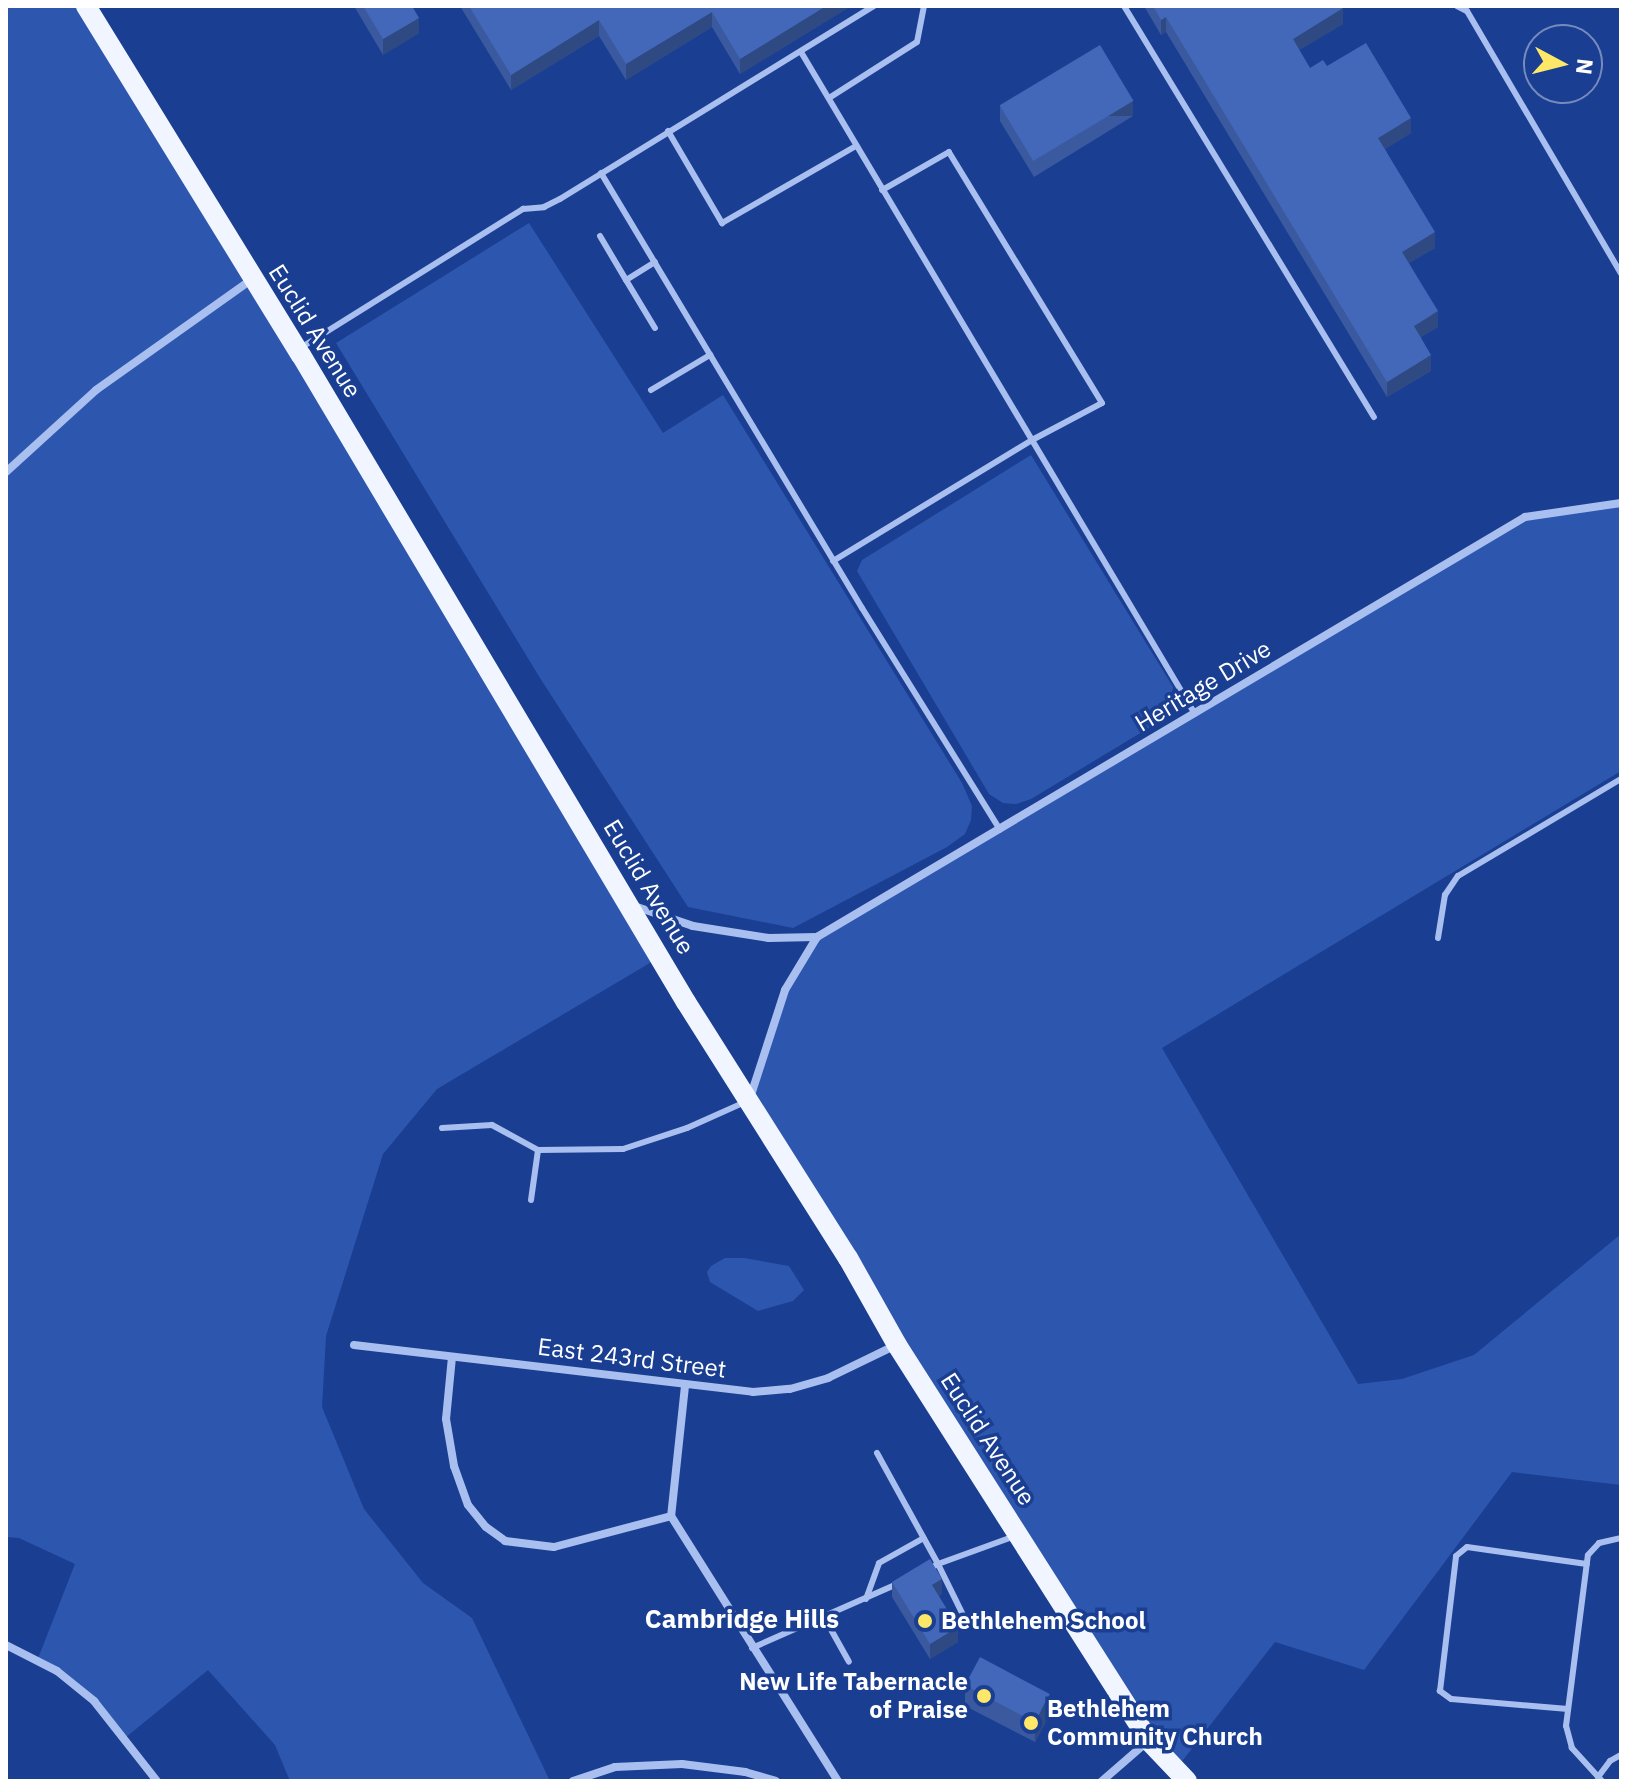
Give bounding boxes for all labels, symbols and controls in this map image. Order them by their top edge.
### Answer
north arrow [1523,24,1603,104]
text: N [1570,57,1601,76]
street label: Euclid Avenue [263,259,367,403]
street label: Heritage Drive [1130,634,1276,738]
street label: Euclid Avenue [598,814,700,960]
street label: East 243rd Street [536,1332,728,1384]
street label: Euclid Avenue [935,1367,1041,1511]
district label: Cambridge Hills [645,1603,839,1635]
place label: Bethlehem School [941,1607,1146,1635]
marker: Bethlehem School [916,1612,934,1630]
place label: New Life Tabernacle of Praise [739,1668,968,1724]
marker: New Life Tabernacle of Praise [975,1687,993,1705]
place label: Bethlehem Community Church [1047,1695,1263,1751]
marker: Bethlehem Community Church [1022,1714,1040,1732]

